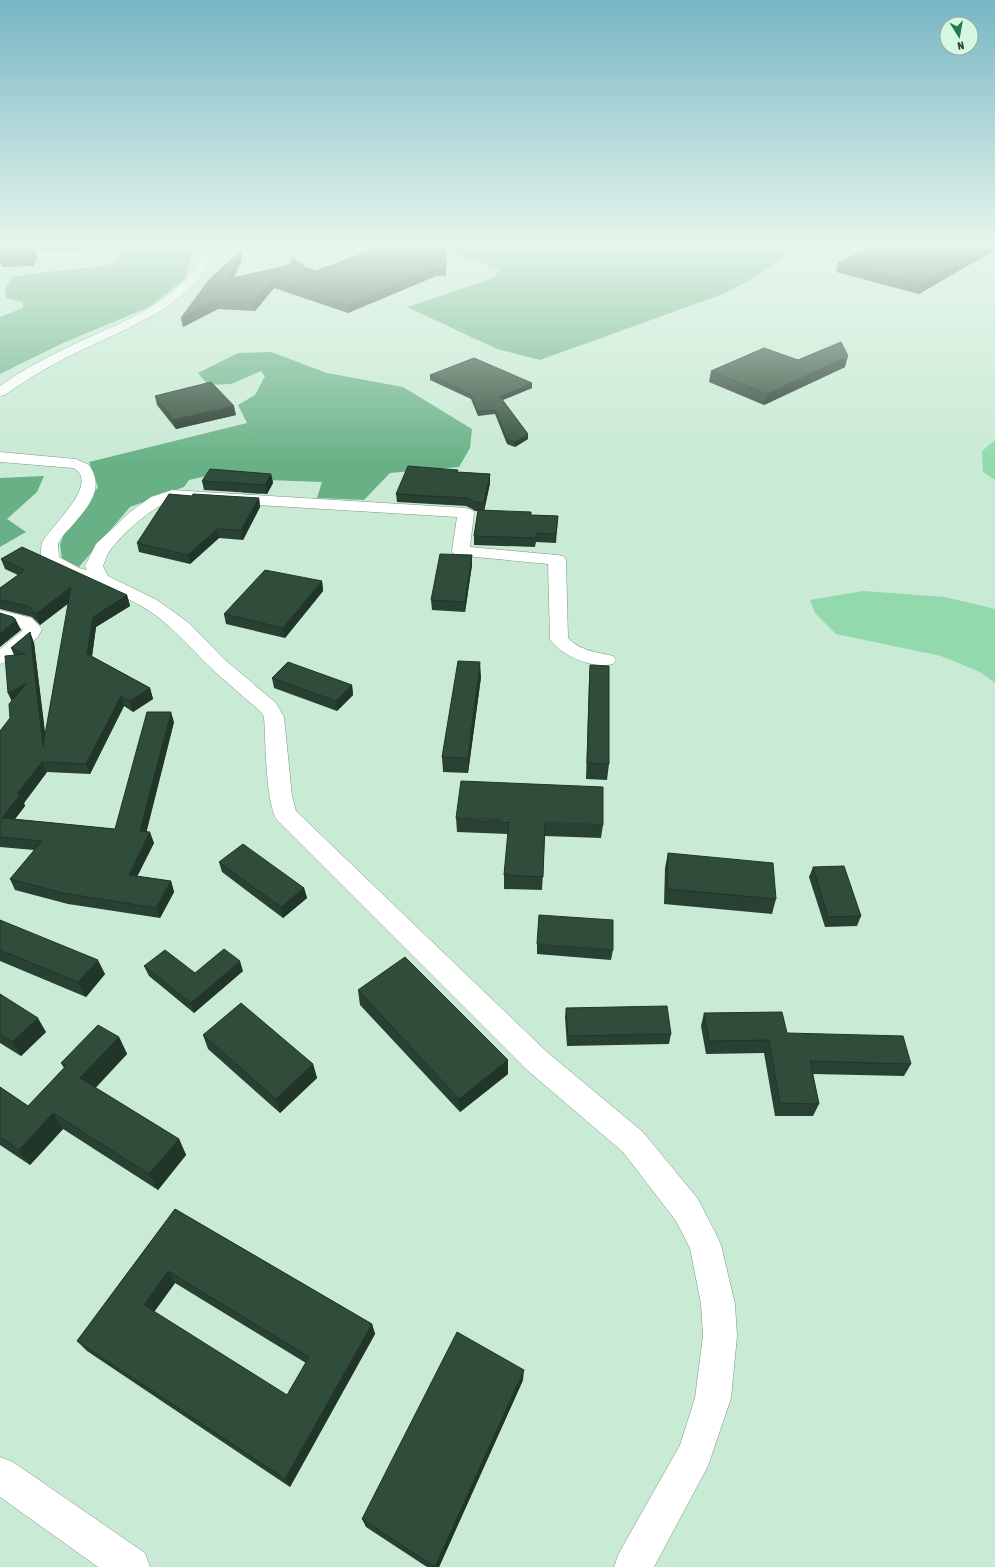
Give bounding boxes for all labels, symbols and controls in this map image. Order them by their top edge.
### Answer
north arrow [939,16,979,56]
text: N [957,39,965,52]

